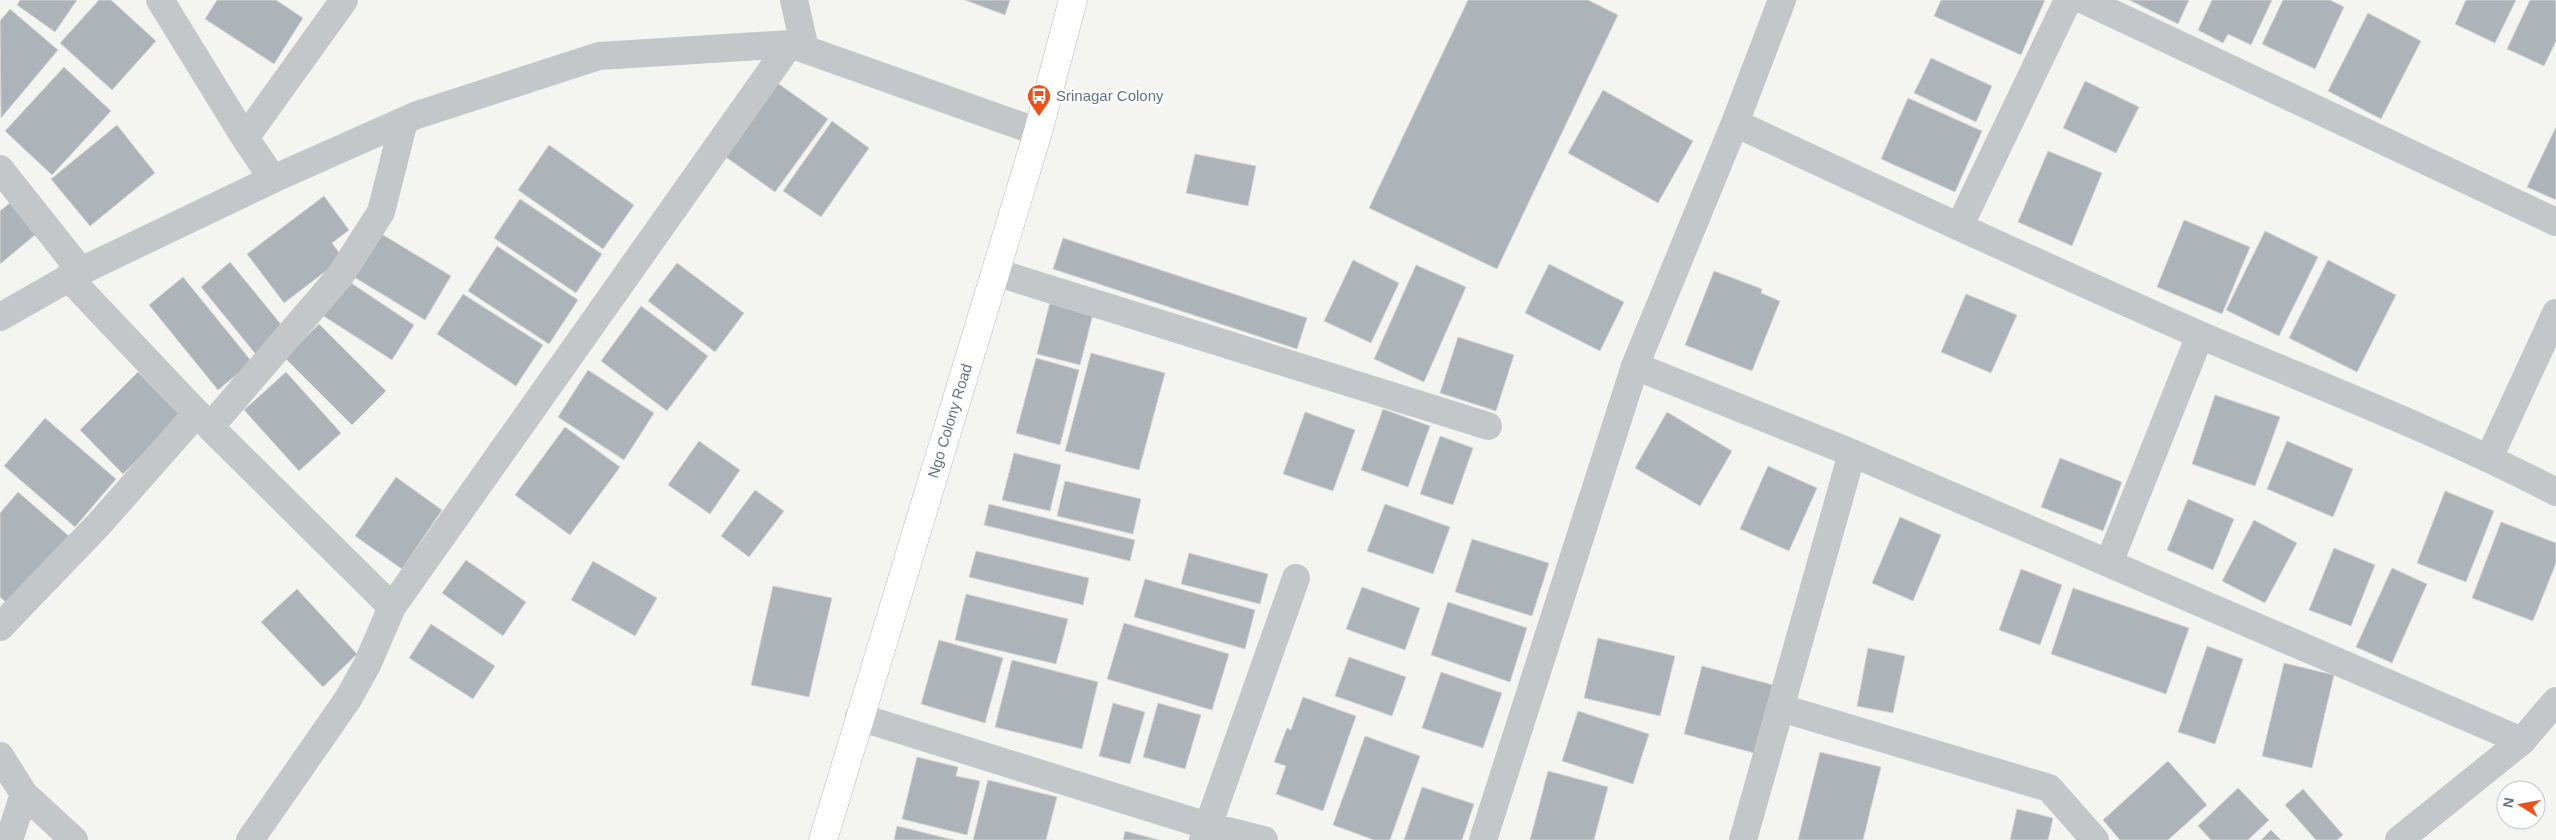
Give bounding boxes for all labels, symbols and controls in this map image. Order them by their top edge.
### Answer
bus stop icon: Srinagar Colony [1026,83,1052,117]
place label: Srinagar Colony [1056,87,1164,104]
street label: Ngo Colony Road [924,362,975,480]
north arrow [2496,780,2546,830]
text: N [2499,796,2517,809]

